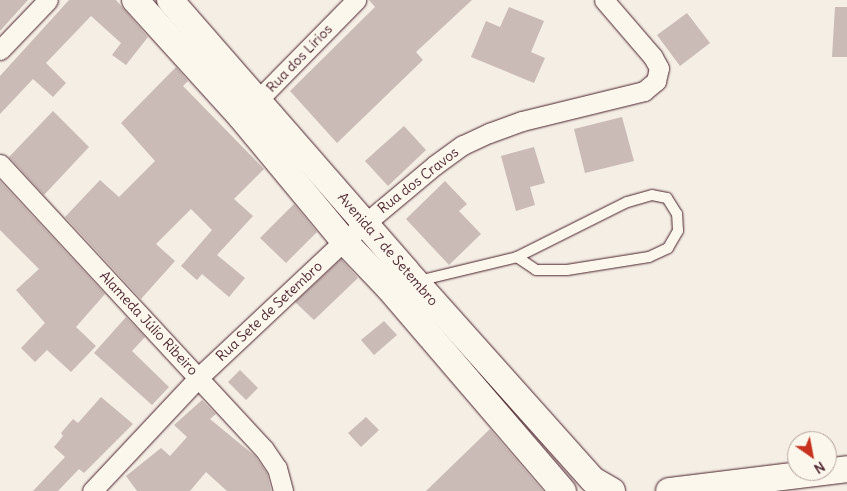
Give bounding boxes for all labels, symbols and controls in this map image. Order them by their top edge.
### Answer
street label: Rua dos Lírios [262,21,336,95]
street label: Rua dos Cravos [374,143,462,217]
street label: Avenida 7 de Setembro [334,189,442,309]
street label: Rua Sete de Setembro [212,257,326,365]
street label: Alameda Júlio Ribeiro [96,267,202,379]
north arrow [787,431,837,481]
text: N [811,458,829,478]

